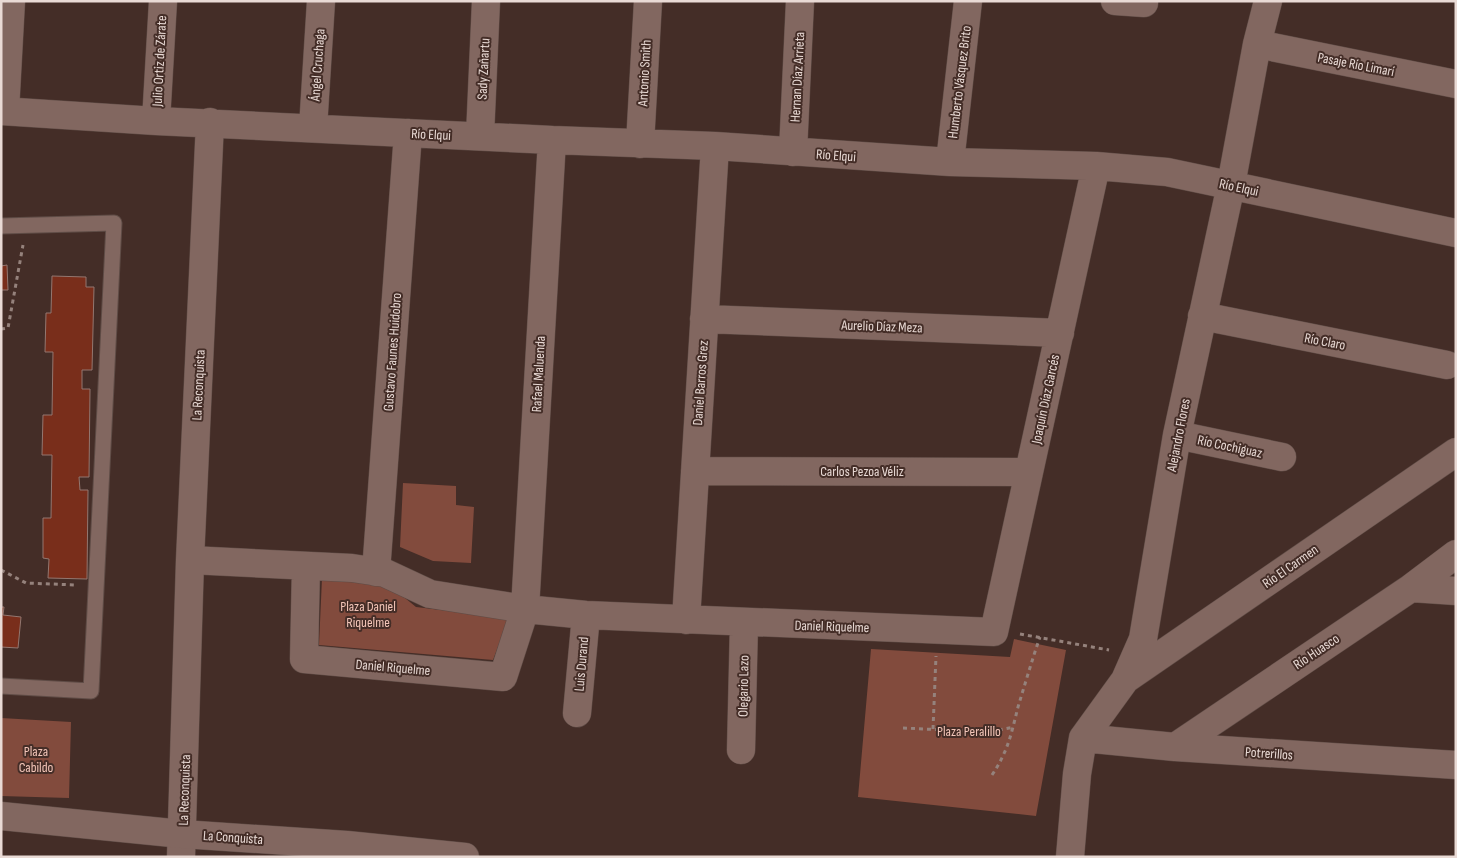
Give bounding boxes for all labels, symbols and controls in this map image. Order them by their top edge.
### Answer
street label: Julio Ortiz de Zárate [149,15,170,108]
street label: Humberto Vásquez Brito [944,25,975,139]
street label: Ángel Cruchaga [306,28,329,103]
street label: Hernan Díaz Arrieta [787,31,808,123]
street label: Sady Zañartu [473,38,494,100]
street label: Antonio Smith [634,39,655,108]
street label: Pasaje Río Limarí [1316,49,1396,80]
street label: Río Elqui [411,125,451,144]
street label: Río Elqui [816,146,856,165]
street label: Río Elqui [1218,175,1260,200]
street label: Gustavo Faunes Huidobro [380,292,405,412]
street label: Aurelio Díaz Meza [840,317,923,336]
street label: Río Claro [1303,329,1347,354]
street label: Rafael Maluenda [528,335,549,413]
street label: Daniel Barros Grez [689,340,712,426]
street label: La Reconquista [188,349,209,421]
street label: Joaquín Díaz Garcés [1028,353,1063,446]
street label: Alejandro Flores [1163,397,1194,474]
street label: Río Cochiguaz [1196,431,1264,462]
street label: Carlos Pezoa Véliz [820,463,904,480]
street label: Río El Carmen [1259,541,1321,592]
park label: Plaza Daniel Riquelme [340,598,396,631]
street label: Daniel Riquelme [794,617,870,636]
street label: Río Huasco [1290,630,1343,673]
street label: Luis Durand [571,636,592,692]
street label: Olegario Lazo [734,655,753,717]
street label: Daniel Riquelme [355,656,431,679]
park label: Plaza Peralillo [937,723,1001,740]
park label: Plaza Cabildo [19,743,53,776]
street label: Potrerillos [1244,743,1294,764]
street label: La Reconquista [175,754,194,826]
street label: La Conquista [202,827,264,848]

